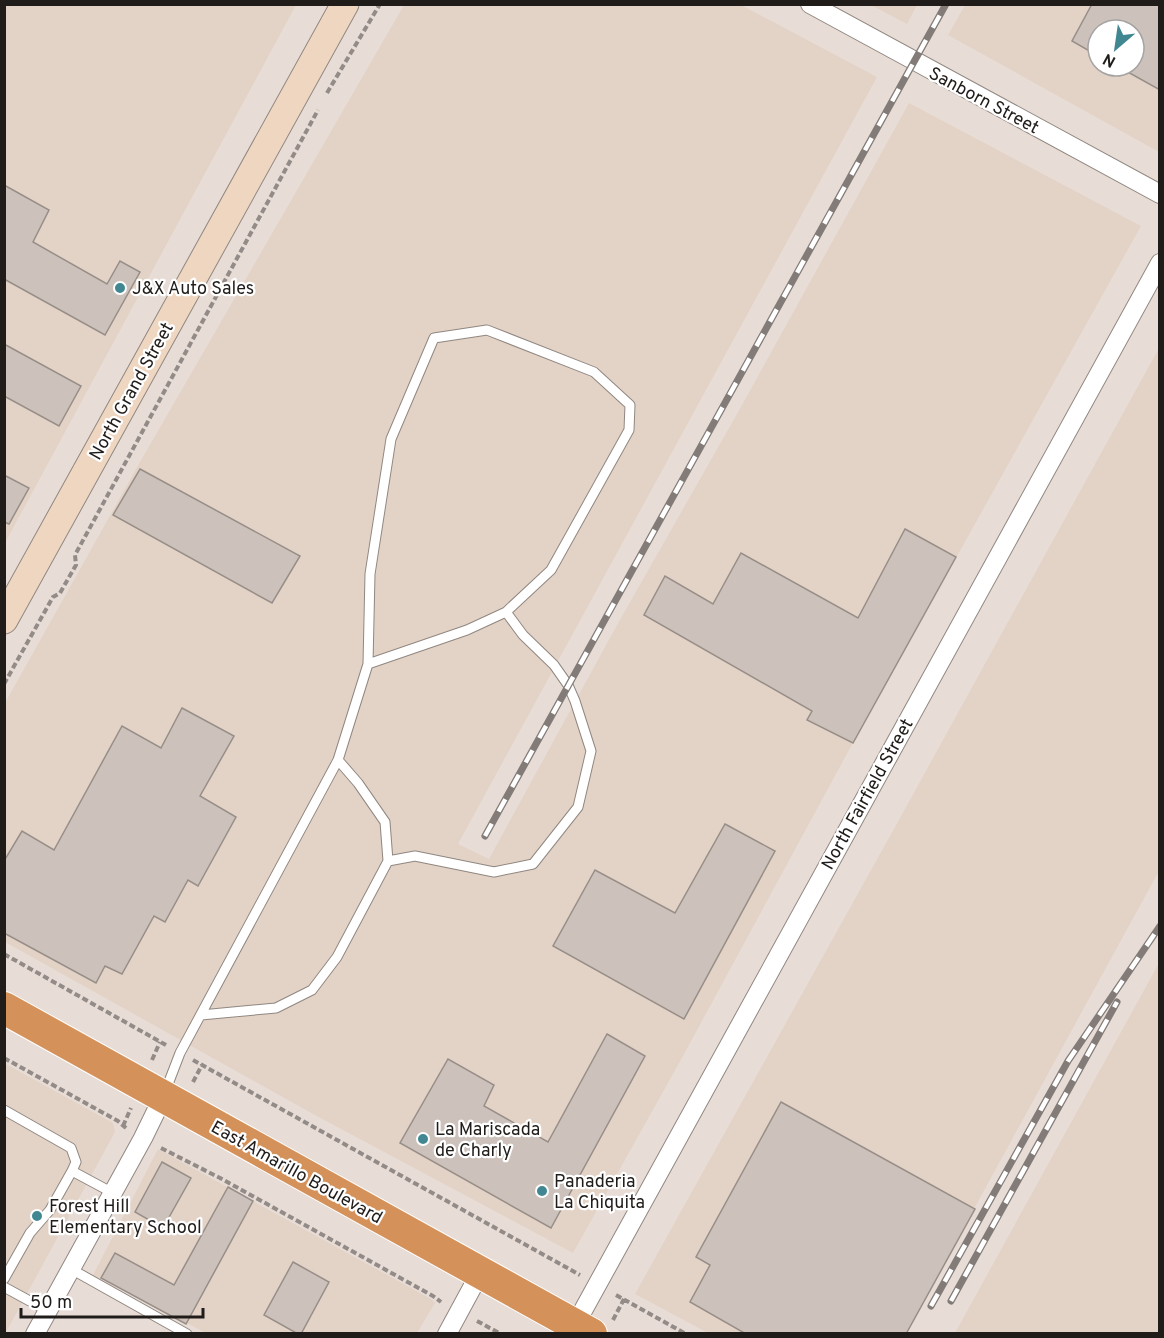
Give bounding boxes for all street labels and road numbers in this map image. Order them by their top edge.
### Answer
street label: Sanborn Street [924,63,1042,140]
street label: North Grand Street [85,319,180,465]
street label: North Fairfield Street [817,715,919,874]
street label: East Amarillo Boulevard [206,1117,386,1230]

